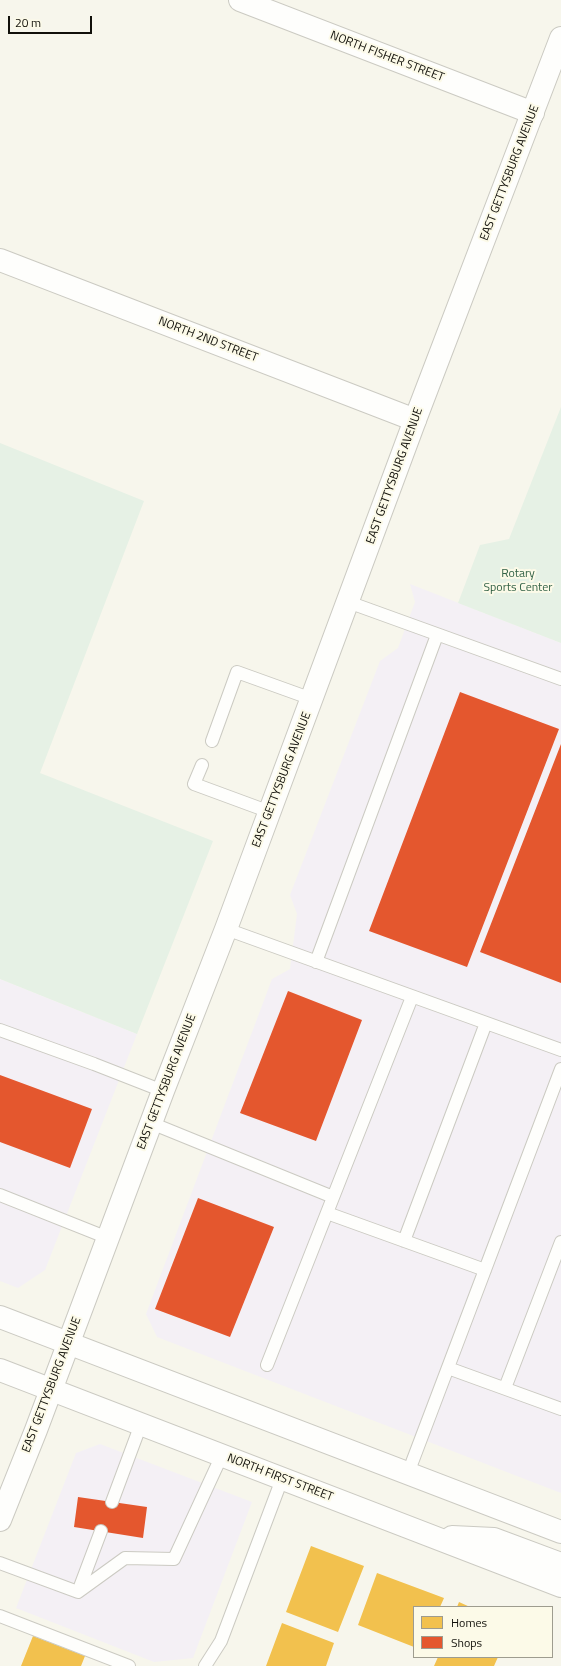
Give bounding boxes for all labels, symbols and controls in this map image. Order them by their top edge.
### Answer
scale bar [10,8,94,34]
text: 20 m [15,13,41,32]
street label: NORTH FISHER STREET [328,29,446,85]
street label: EAST GETTYSBURG AVENUE [477,103,543,243]
street label: NORTH 2ND STREET [156,314,260,366]
street label: EAST GETTYSBURG AVENUE [364,406,426,546]
park label: Rotary Sports Center [483,567,553,595]
street label: EAST GETTYSBURG AVENUE [249,710,315,850]
street label: EAST GETTYSBURG AVENUE [134,1012,200,1152]
street label: EAST GETTYSBURG AVENUE [19,1315,85,1455]
street label: NORTH FIRST STREET [225,1451,335,1505]
legend [413,1606,553,1658]
text: Homes [451,1613,487,1632]
text: Shops [451,1633,482,1652]

